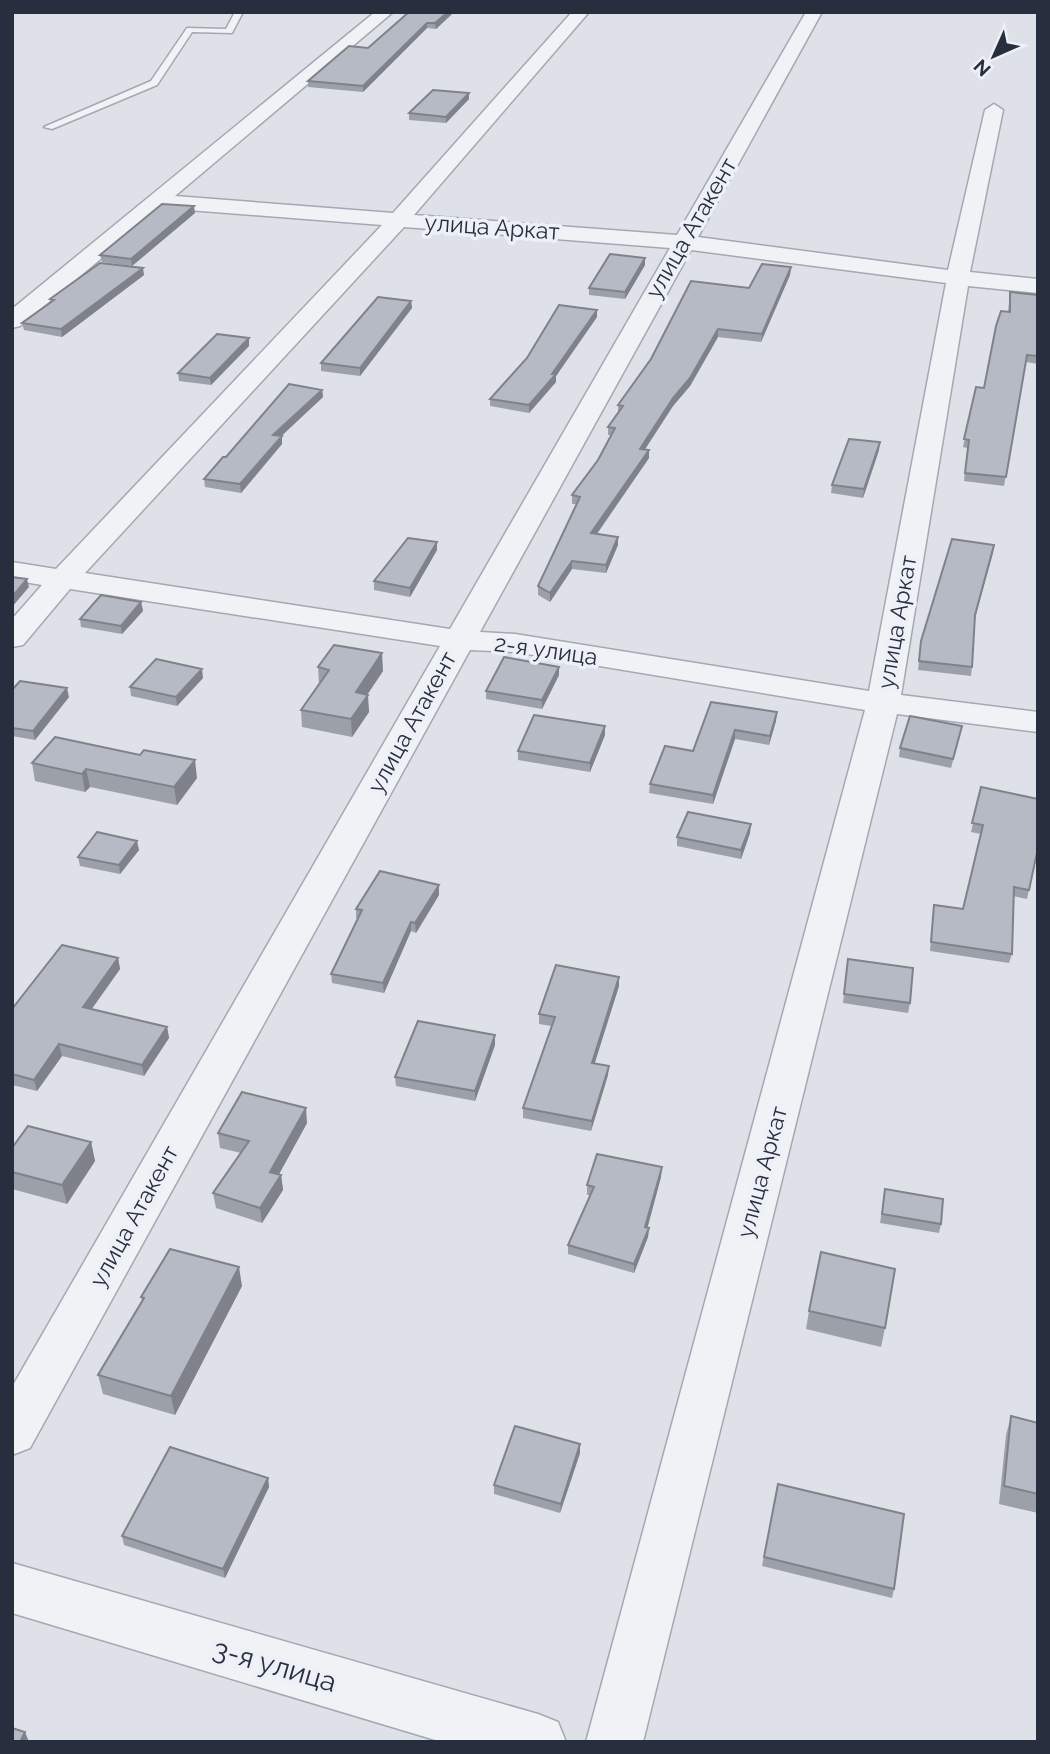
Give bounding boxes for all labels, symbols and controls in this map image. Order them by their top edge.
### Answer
north arrow [959,21,1029,91]
text: N [969,55,995,81]
street label: улица Атакент [640,153,742,303]
street label: улица Аркат [424,208,560,245]
street label: улица Аркат [871,553,922,691]
street label: 2-я улица [493,629,599,670]
street label: улица Атакент [362,646,462,797]
street label: улица Аркат [731,1103,792,1241]
street label: улица Атакент [84,1140,184,1291]
street label: 3-я улица [209,1632,340,1699]

